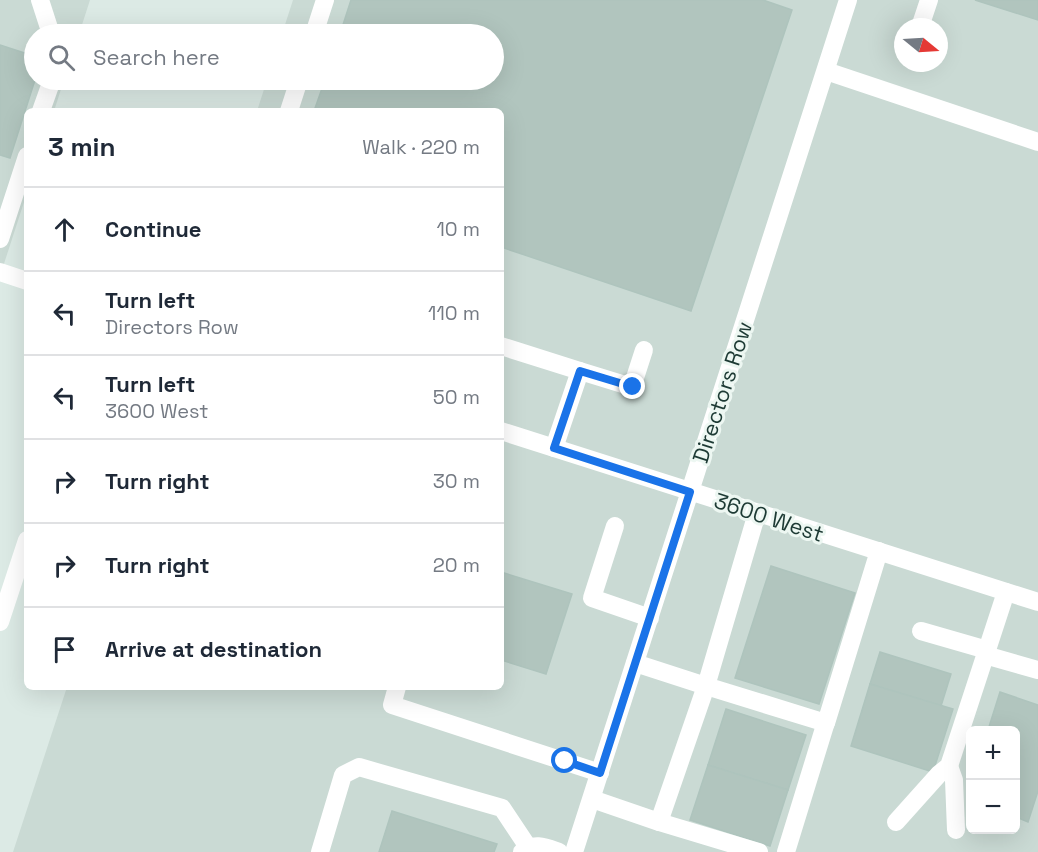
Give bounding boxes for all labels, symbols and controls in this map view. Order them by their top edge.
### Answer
north arrow [894,18,948,72]
search box [24,24,504,90]
icon: search [45,41,78,74]
text: Search here [93,43,220,71]
text: 3 min [48,130,116,164]
text: Walk · 220 m [362,134,480,160]
icon: ahead [48,213,81,246]
text: Continue [105,215,201,243]
text: 10 m [436,216,480,242]
text: Turn left [105,286,195,314]
icon: left [48,297,81,330]
text: 110 m [428,300,480,326]
text: Directors Row [105,314,239,340]
street label: Directors Row [686,318,758,466]
text: Turn left [105,370,195,398]
route end [619,373,645,399]
icon: left [48,381,81,414]
text: 50 m [433,384,480,410]
text: 3600 West [105,398,209,424]
icon: right [48,465,81,498]
text: Turn right [105,467,210,495]
text: 30 m [433,468,480,494]
street label: 3600 West [711,486,827,548]
icon: right [48,549,81,582]
text: Turn right [105,551,210,579]
text: 20 m [433,552,480,578]
icon: arrive [48,633,81,666]
text: Arrive at destination [105,635,322,663]
map controls [966,726,1020,834]
button: + [966,726,1020,780]
route start [551,747,577,773]
button: − [966,780,1020,834]

